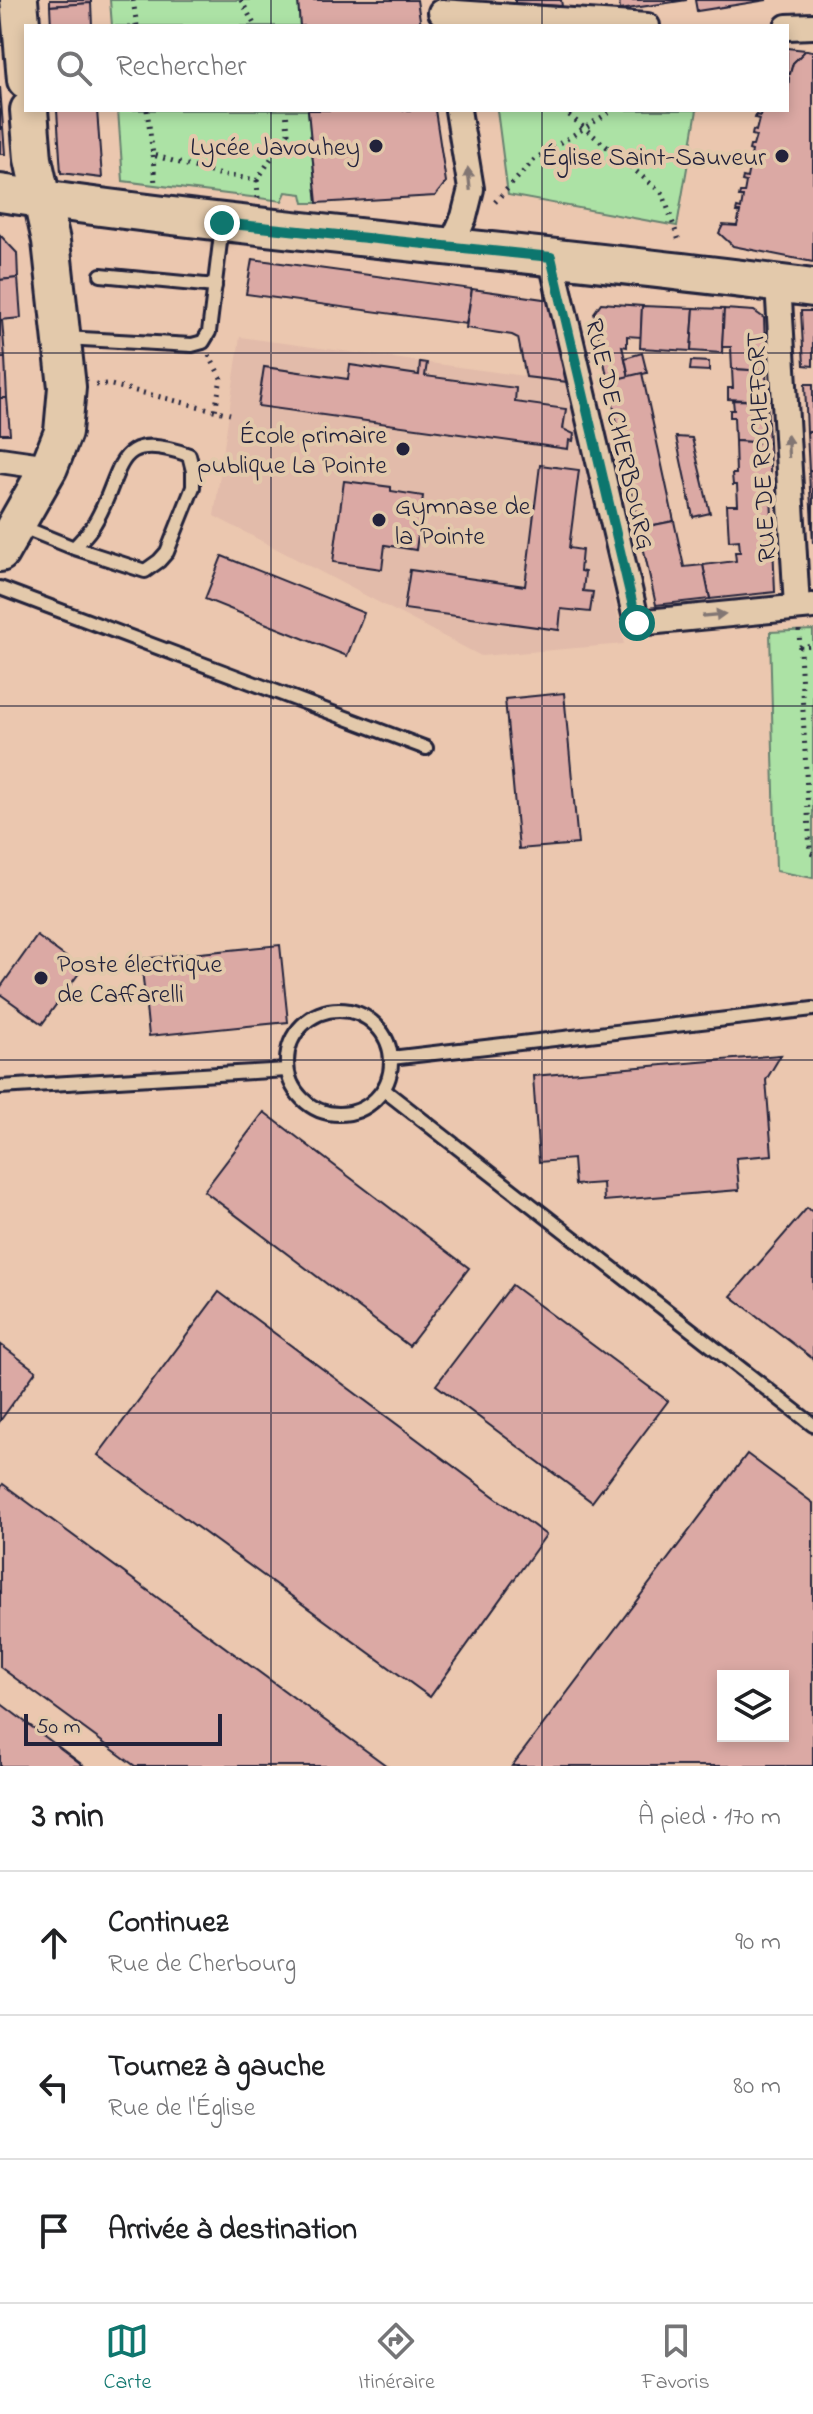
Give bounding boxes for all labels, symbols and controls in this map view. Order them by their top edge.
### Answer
search box [24,24,789,112]
icon: search [52,46,96,90]
text: Rechercher [116,46,247,90]
place label: Lycée Javouhey [190,130,360,168]
marker: Lycée Javouhey [367,137,385,155]
place label: Église Saint-Sauveur [542,140,767,178]
marker: Église Saint-Sauveur [773,147,791,165]
one-way arrow [462,167,475,192]
route end [204,205,240,241]
street label: RUE DE CHERBOURG [573,315,663,554]
street label: RUE DE ROCHEFORT [738,330,788,563]
place label: École primaire publique La Pointe [197,418,387,486]
one-way arrow [781,433,794,458]
marker: École primaire publique La Pointe [394,440,412,458]
place label: Gymnase de la Pointe [395,489,531,557]
marker: Gymnase de la Pointe [370,511,388,529]
route start [619,605,655,641]
one-way arrow [702,609,727,622]
place label: Poste électrique de Caffarelli [57,947,222,1015]
marker: Poste électrique de Caffarelli [32,969,50,987]
map controls [717,1670,789,1742]
button: layers [717,1670,789,1742]
scale bar [24,1710,222,1746]
text: 50 m [36,1712,81,1744]
text: 3 min [32,1793,104,1843]
text: À pied · 170 m [638,1799,781,1837]
text: Continuez [108,1902,228,1946]
icon: ahead [32,1921,76,1965]
text: 90 m [735,1924,781,1962]
text: Rue de Cherbourg [108,1946,296,1984]
text: Tournez à gauche [108,2046,325,2090]
icon: left [32,2065,76,2109]
text: 80 m [733,2068,781,2106]
text: Rue de l'Église [108,2090,256,2128]
icon: arrive [32,2209,76,2253]
text: Arrivée à destination [108,2209,357,2253]
tab: Carte [103,2319,151,2399]
tab: Itinéraire [358,2319,435,2399]
tab: Favoris [642,2319,710,2399]

